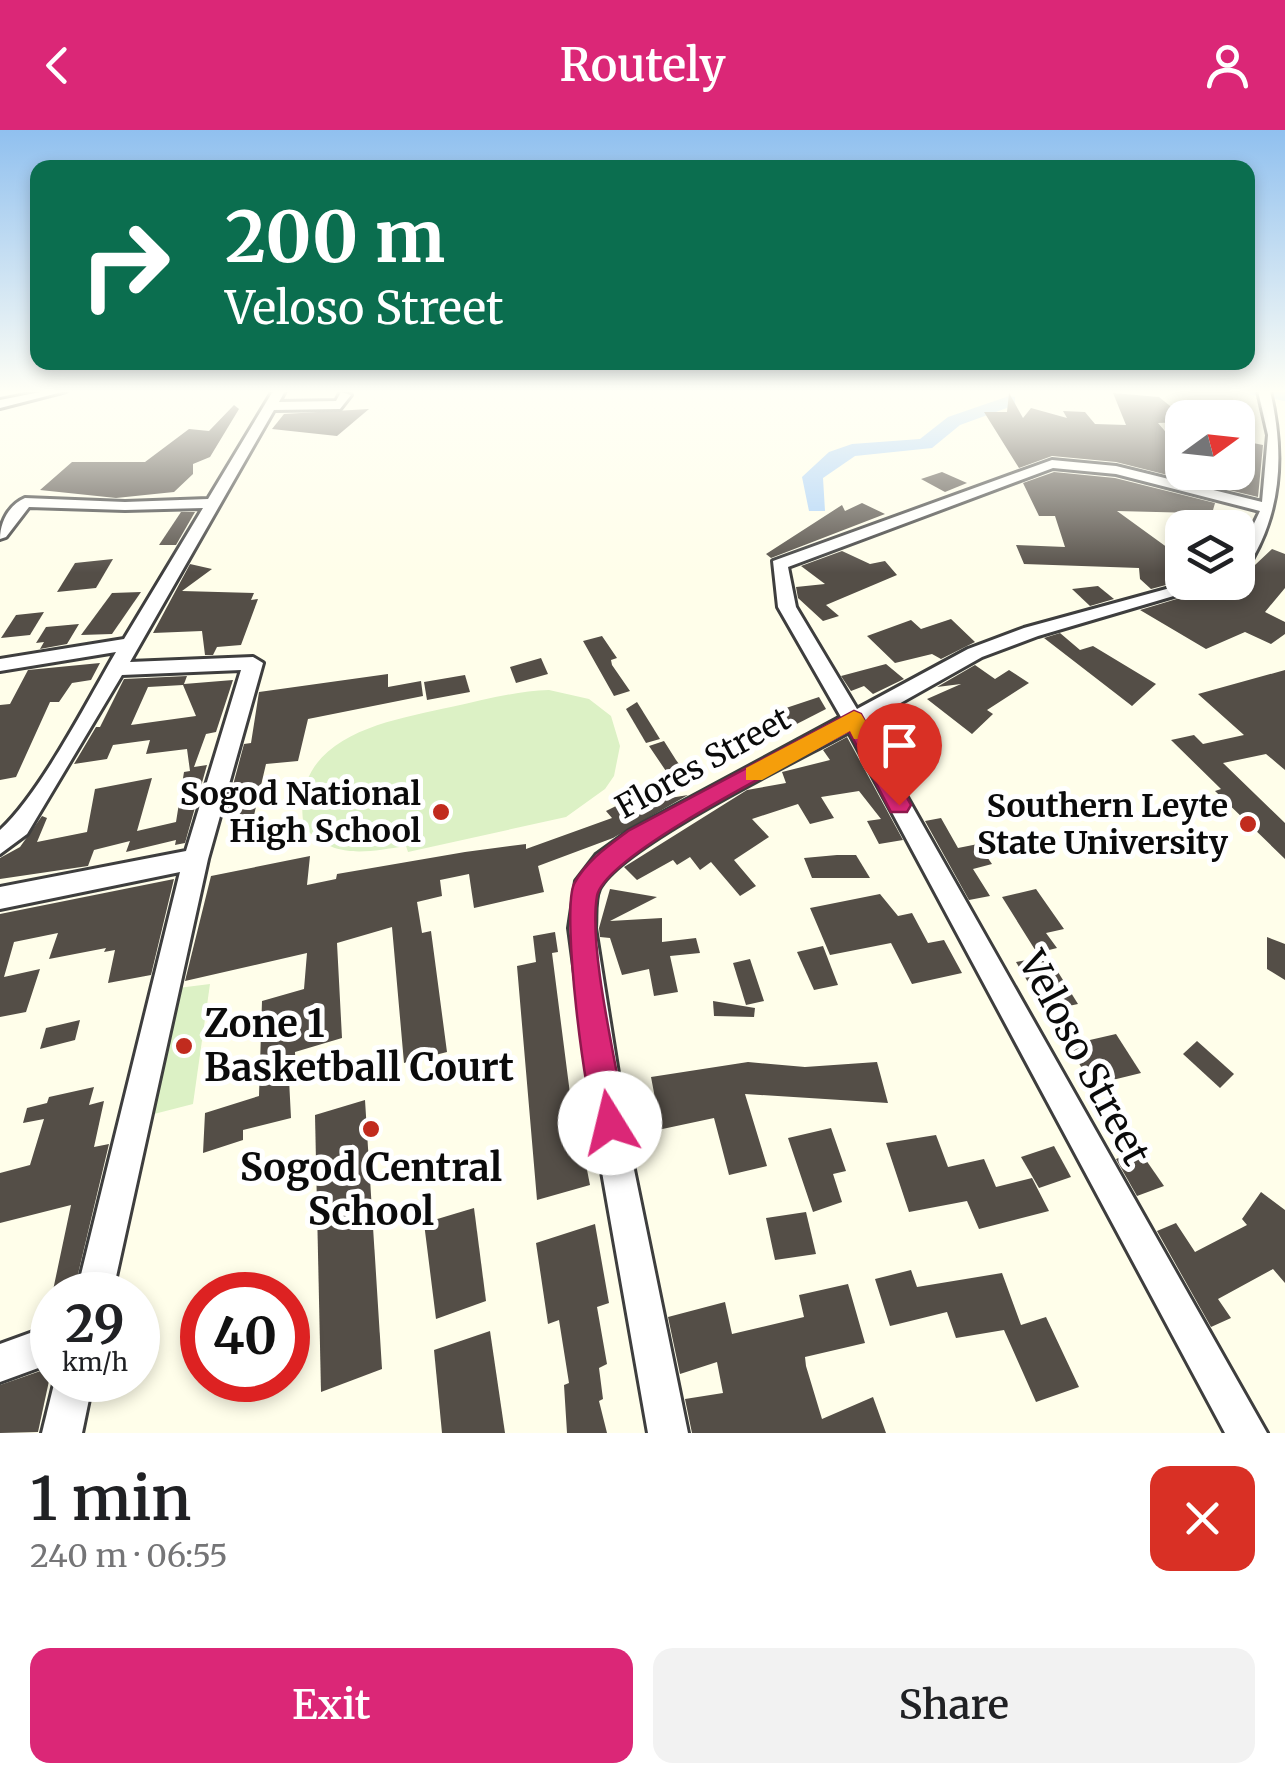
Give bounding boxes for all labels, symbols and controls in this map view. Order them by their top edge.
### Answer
text: Routely [559,37,726,93]
icon: back [30,38,85,93]
icon: person [1200,38,1255,93]
text: 200 m [225,193,445,281]
icon: right [60,200,190,330]
text: Veloso Street [225,280,504,336]
north arrow [1165,400,1255,490]
map controls [1165,400,1255,600]
button: layers [1165,510,1255,600]
street label: Flores Street [609,698,798,827]
pin [857,703,942,806]
icon: arrive [872,718,927,773]
place label: Sogod National High School [180,774,421,851]
place label: Southern Leyte State University [977,786,1229,863]
marker: Sogod National High School [430,801,452,823]
marker: Southern Leyte State University [1237,813,1259,835]
street label: Veloso Street [1008,942,1160,1173]
place label: Zone 1 Basketball Court [204,1000,514,1091]
marker: Zone 1 Basketball Court [173,1035,195,1057]
position arrow [558,1071,662,1175]
marker: Sogod Central School [360,1118,382,1140]
place label: Sogod Central School [240,1144,502,1235]
speed limit sign: 40 [180,1272,310,1402]
text: 29 [65,1293,125,1356]
text: km/h [62,1346,128,1378]
text: 1 min [30,1461,191,1536]
button: close [1150,1466,1255,1571]
text: 240 m · 06:55 [30,1536,228,1576]
button: Exit [30,1648,633,1763]
button: Share [653,1648,1255,1763]

